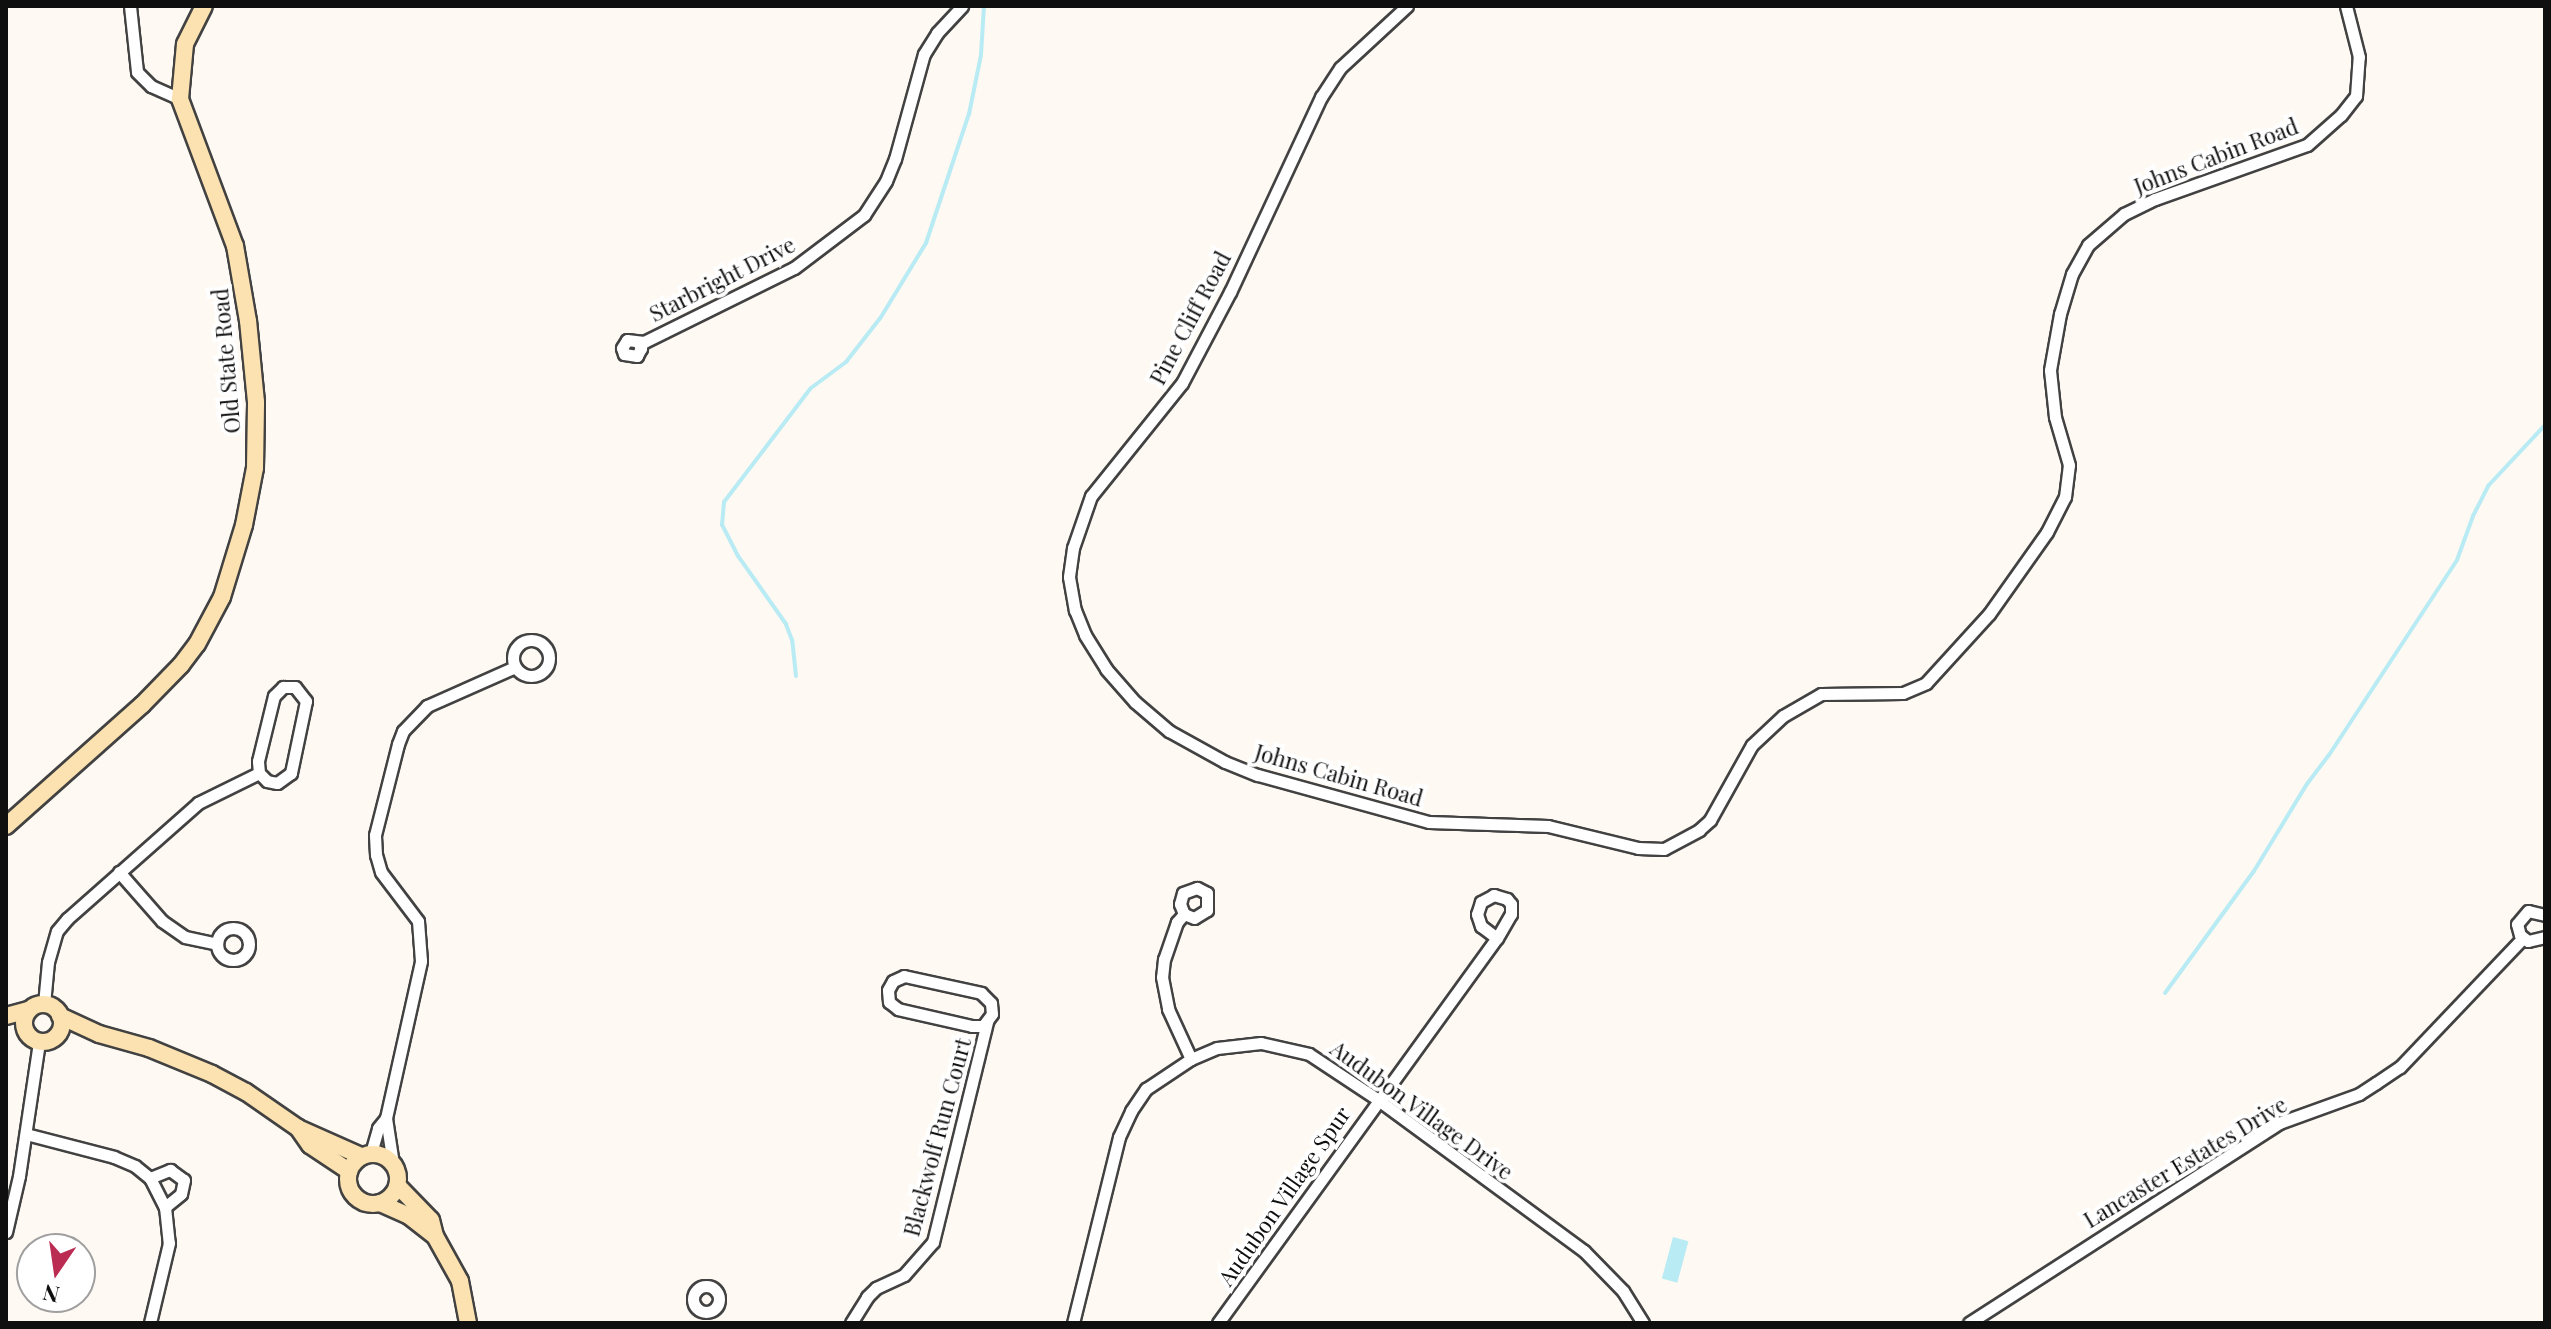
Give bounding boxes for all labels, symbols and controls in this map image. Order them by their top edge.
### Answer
street label: Johns Cabin Road [2130,113,2302,199]
street label: Starbright Drive [645,231,799,327]
street label: Pine Cliff Road [1144,247,1236,389]
street label: Old State Road [207,287,245,435]
street label: Johns Cabin Road [1252,738,1426,812]
street label: Blackwolf Run Court [898,1035,976,1239]
street label: Audubon Village Drive [1325,1035,1519,1185]
street label: Lancaster Estates Drive [2078,1091,2292,1233]
street label: Audubon Village Spur [1212,1101,1356,1291]
north arrow [16,1233,96,1313]
text: N [40,1278,62,1311]

